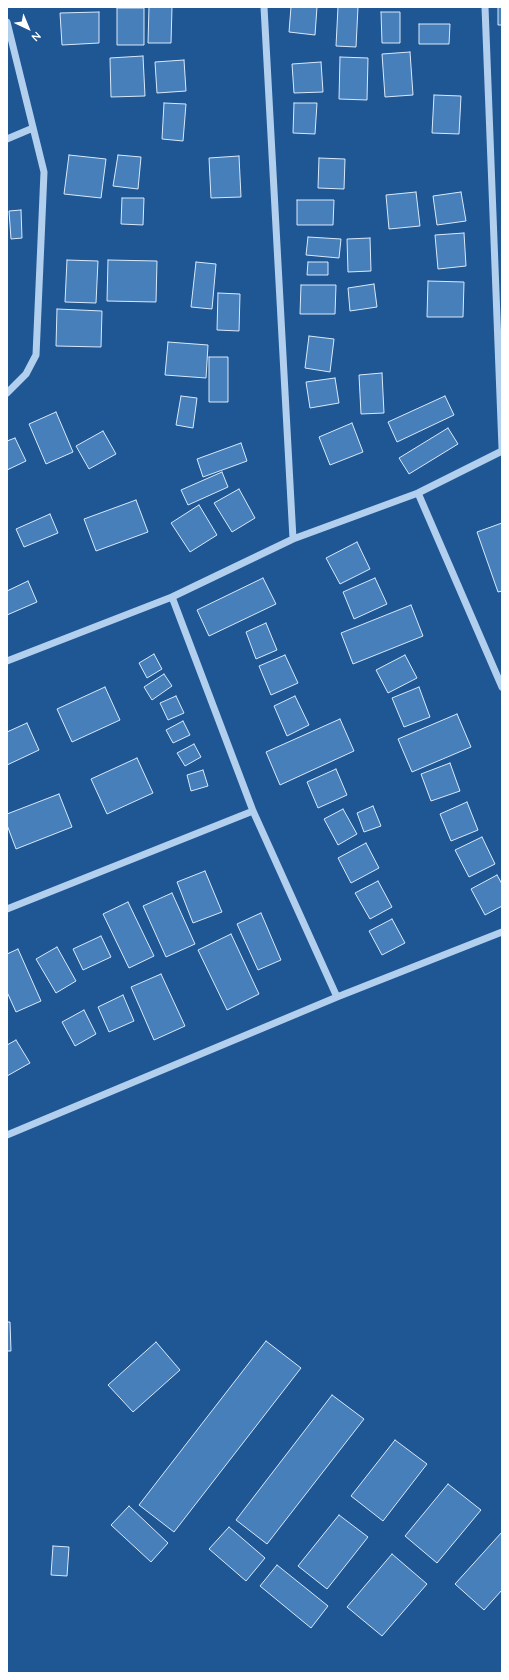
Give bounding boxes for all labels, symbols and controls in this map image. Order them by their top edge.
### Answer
north arrow [8,8,48,48]
text: N [29,29,44,44]

